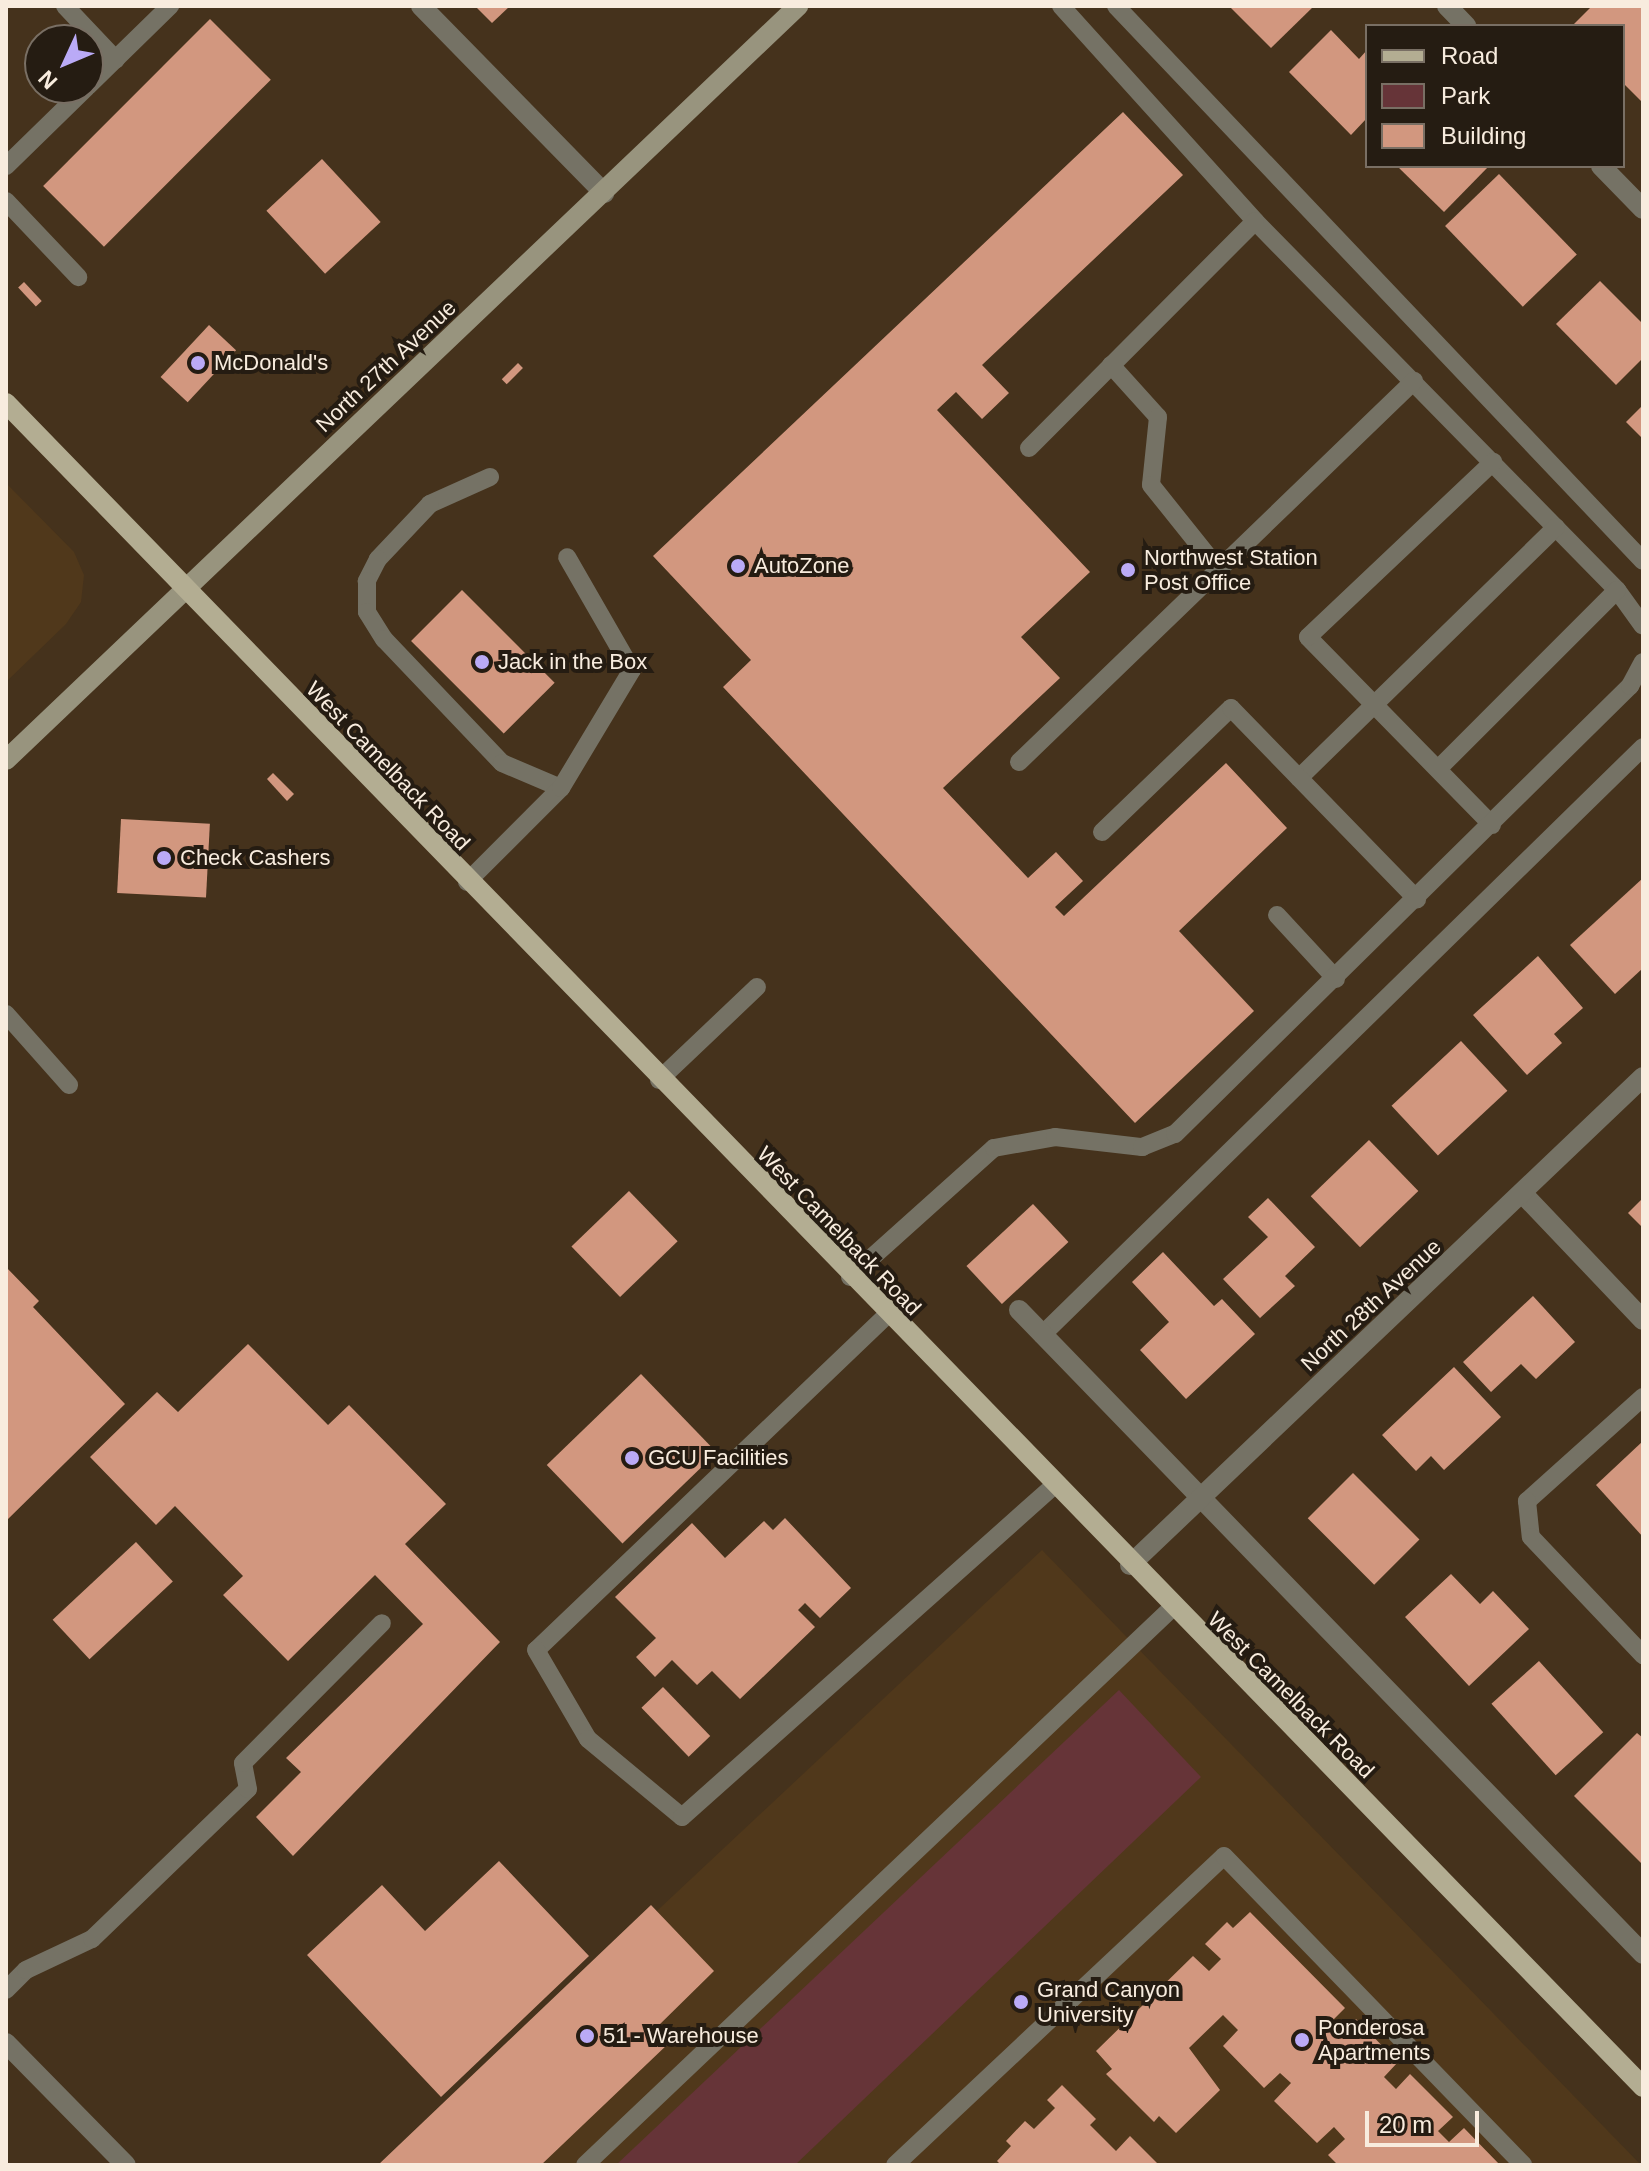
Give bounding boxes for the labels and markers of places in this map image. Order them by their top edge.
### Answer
place label: McDonald's [214,350,328,376]
marker: McDonald's [189,354,207,372]
place label: Northwest Station Post Office [1144,544,1318,596]
place label: AutoZone [754,553,849,579]
marker: AutoZone [729,557,747,575]
marker: Northwest Station Post Office [1119,561,1137,579]
place label: Jack in the Box [498,649,647,675]
marker: Jack in the Box [473,653,491,671]
place label: Check Cashers [180,845,330,871]
marker: Check Cashers [155,849,173,867]
place label: GCU Facilities [648,1445,789,1471]
marker: GCU Facilities [623,1449,641,1467]
place label: Grand Canyon University [1037,1976,1180,2028]
marker: Grand Canyon University [1012,1993,1030,2011]
place label: Ponderosa Apartments [1318,2014,1430,2066]
place label: 51 - Warehouse [603,2023,759,2049]
marker: 51 - Warehouse [578,2027,596,2045]
marker: Ponderosa Apartments [1293,2031,1311,2049]

